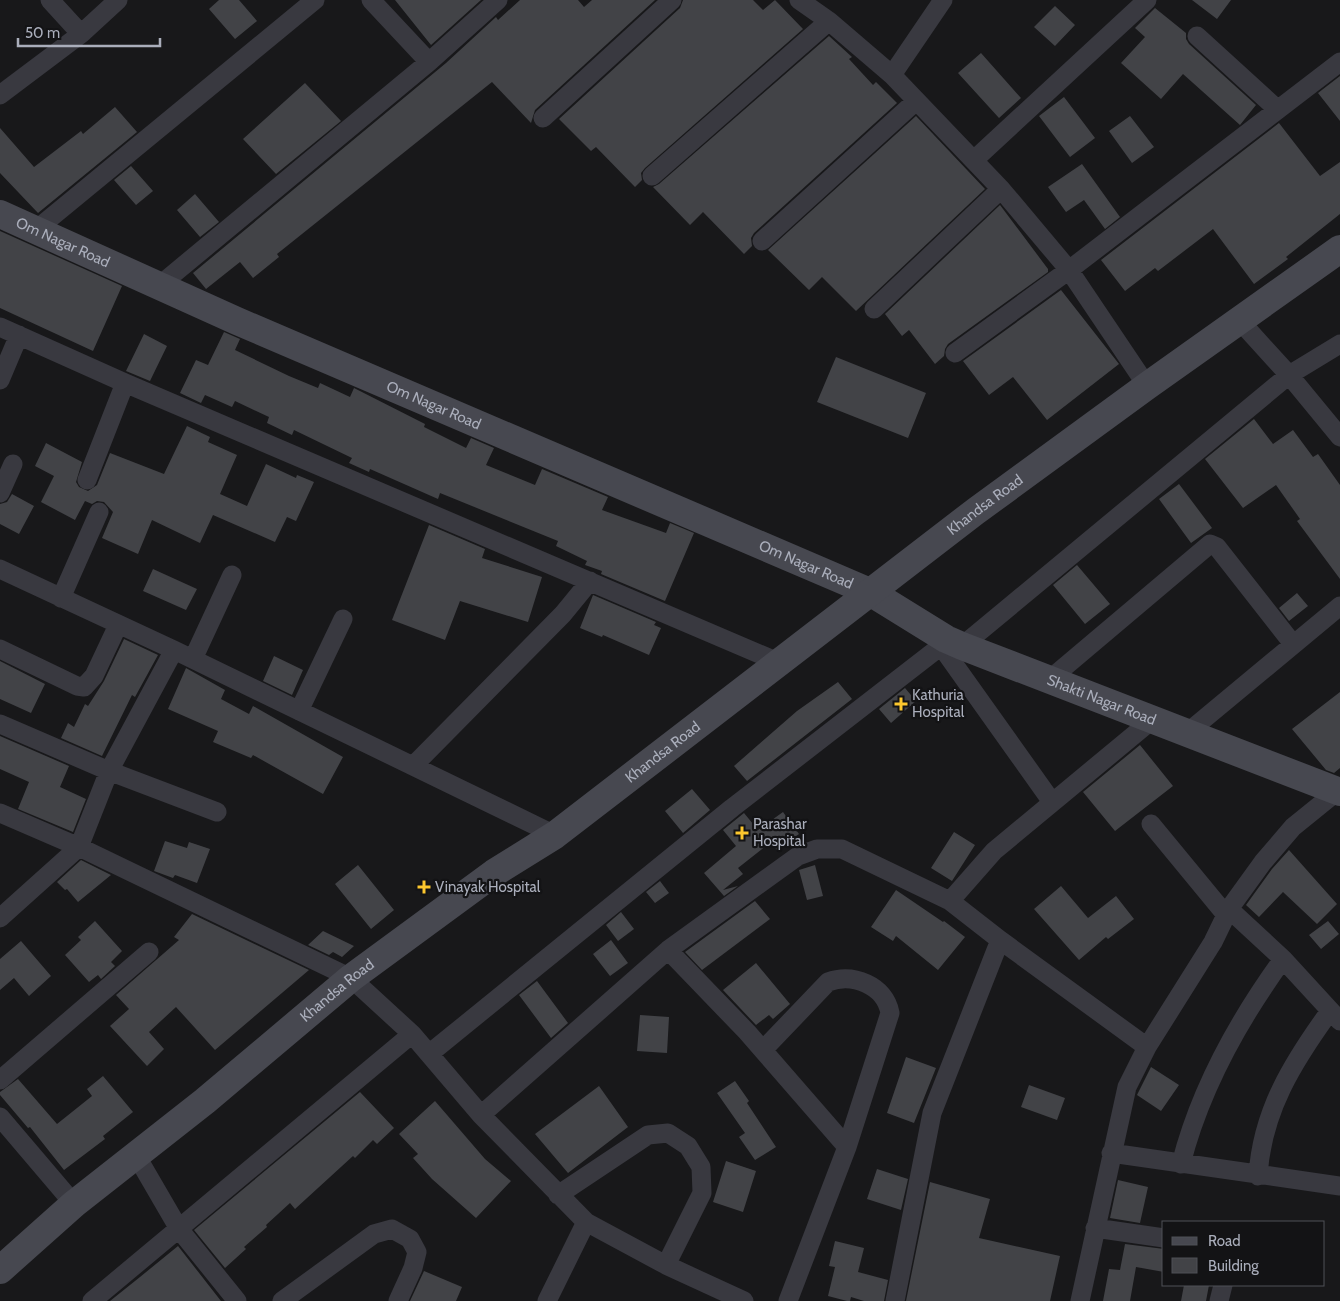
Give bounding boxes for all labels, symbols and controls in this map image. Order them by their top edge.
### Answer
scale bar [18,15,160,47]
text: 50 m [25,24,60,42]
street label: Om Nagar Road [13,213,113,271]
street label: Om Nagar Road [384,377,484,433]
street label: Khandsa Road [943,471,1026,539]
street label: Om Nagar Road [756,536,856,593]
street label: Shakti Nagar Road [1044,671,1159,729]
place label: Kathuria Hospital [912,686,965,721]
marker: Kathuria Hospital [894,697,908,711]
street label: Khandsa Road [622,717,704,787]
place label: Parashar Hospital [753,815,807,850]
marker: Parashar Hospital [735,826,749,840]
place label: Vinayak Hospital [435,878,541,896]
marker: Vinayak Hospital [417,880,431,894]
street label: Khandsa Road [297,955,377,1026]
legend [1162,1221,1325,1286]
text: Road [1208,1232,1241,1250]
text: Building [1208,1257,1259,1275]

